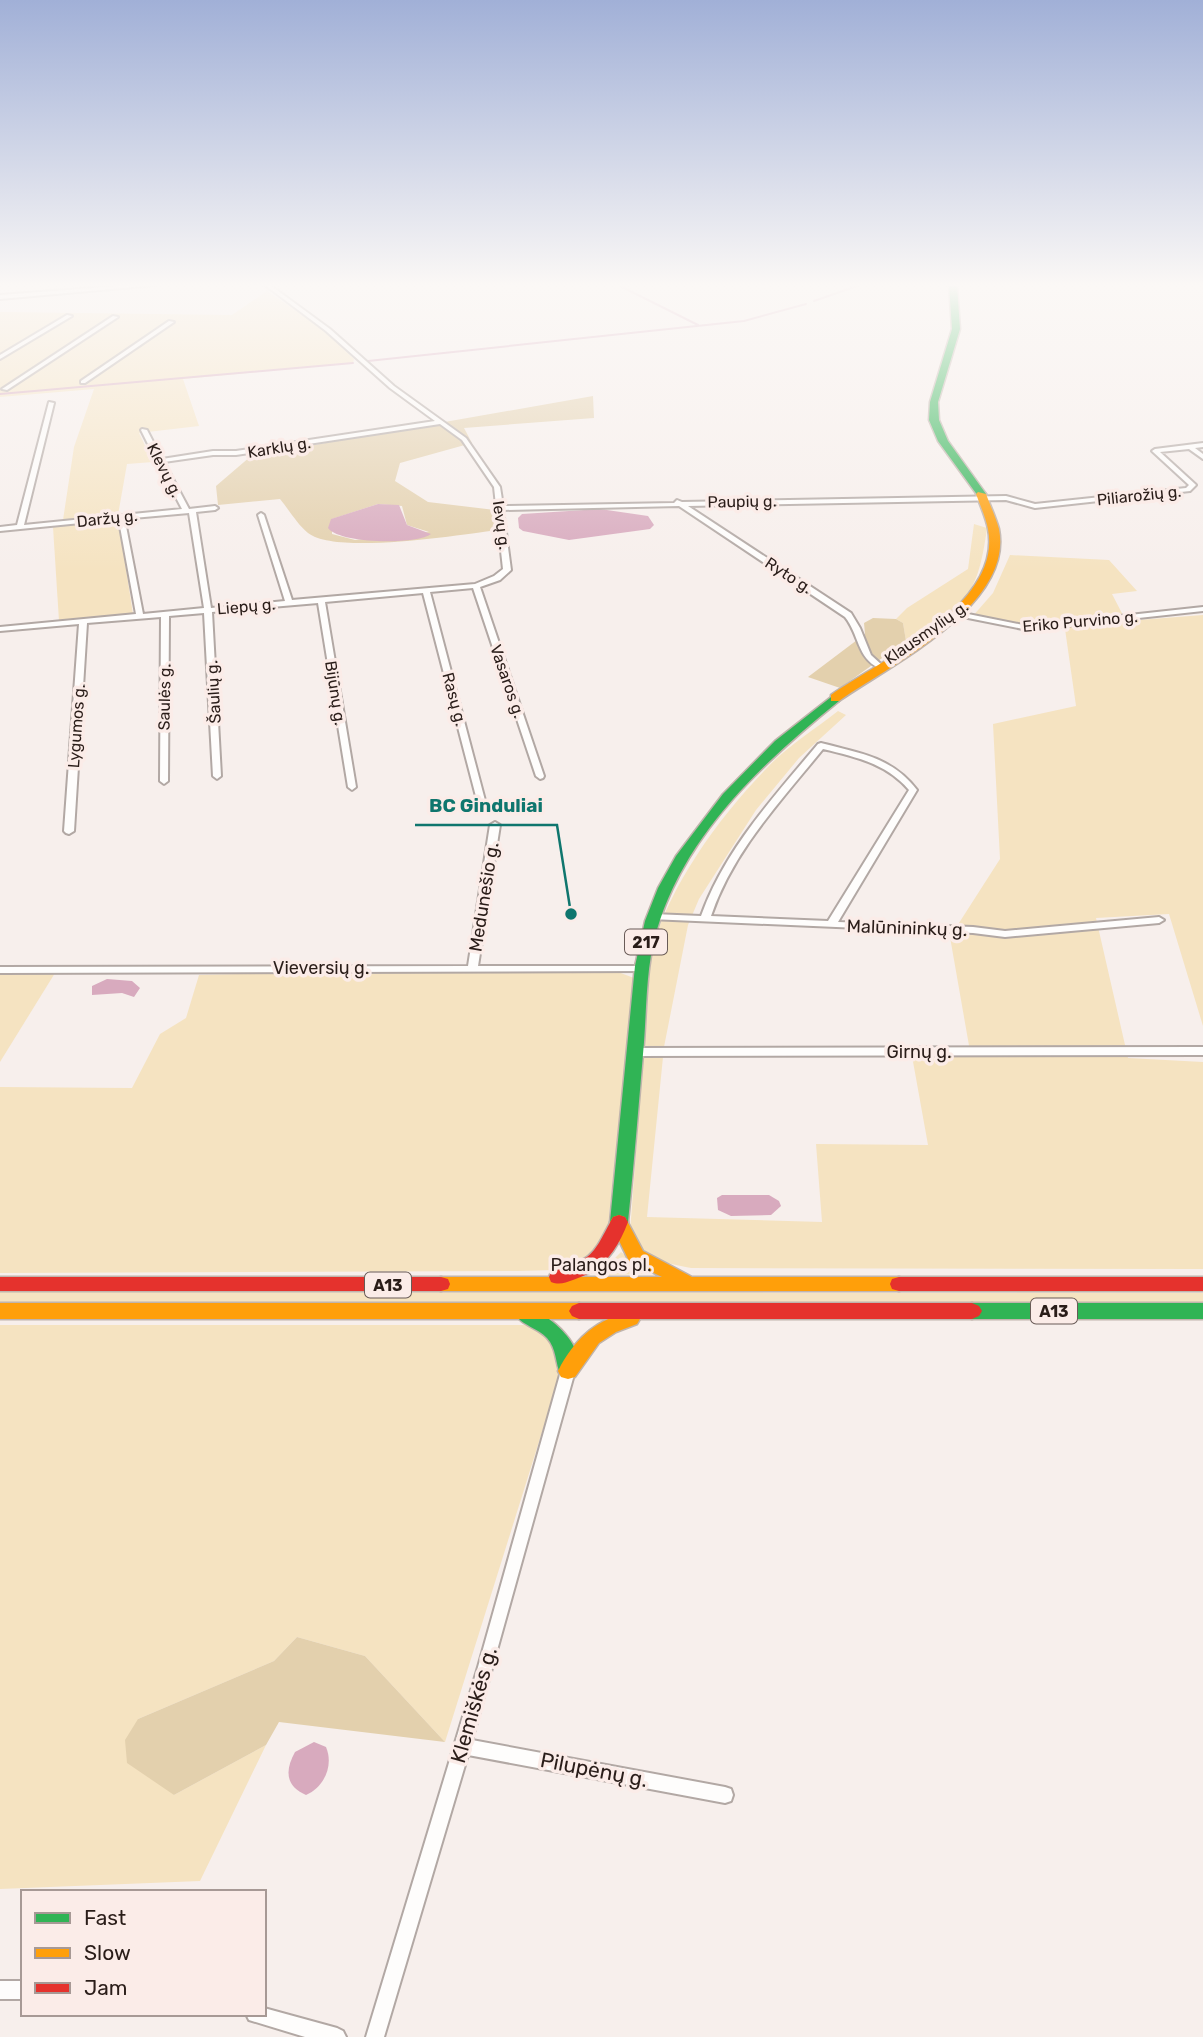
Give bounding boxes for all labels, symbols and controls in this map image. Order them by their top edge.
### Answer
street label: Karklų g. [246,433,312,462]
street label: Klevų g. [143,440,186,500]
street label: Piliarožių g. [1096,482,1182,509]
street label: Paupių g. [707,491,777,512]
street label: Ievų g. [489,499,514,551]
street label: Daržų g. [76,506,138,531]
street label: Ryto g. [762,553,816,598]
street label: Liepų g. [216,594,276,619]
street label: Klausmylių g. [881,597,972,668]
street label: Eriko Purvino g. [1022,607,1139,636]
street label: Vasaros g. [486,642,529,720]
street label: Bijūnų g. [321,659,350,727]
street label: Šaulių g. [201,660,225,724]
street label: Saulės g. [154,663,175,731]
street label: Rasų g. [438,670,471,728]
street label: Lygumos g. [64,683,89,769]
callout: BC Ginduliai [415,785,557,825]
text: BC Ginduliai [429,794,543,817]
street label: Medunešio g. [464,841,504,953]
street label: Malūnininkų g. [846,915,968,941]
road number: 217 [625,930,667,954]
street label: Vieversių g. [273,957,369,979]
street label: Girnų g. [887,1041,951,1063]
street label: Palangos pl. [551,1254,651,1276]
road number: A13 [365,1273,411,1298]
road number: A13 [1031,1298,1077,1324]
street label: Klemiškės g. [445,1644,502,1766]
street label: Pilupėnų g. [538,1747,650,1792]
legend [21,1890,266,2016]
text: Fast [84,1905,126,1930]
text: Slow [84,1940,131,1965]
text: Jam [84,1975,128,2000]

